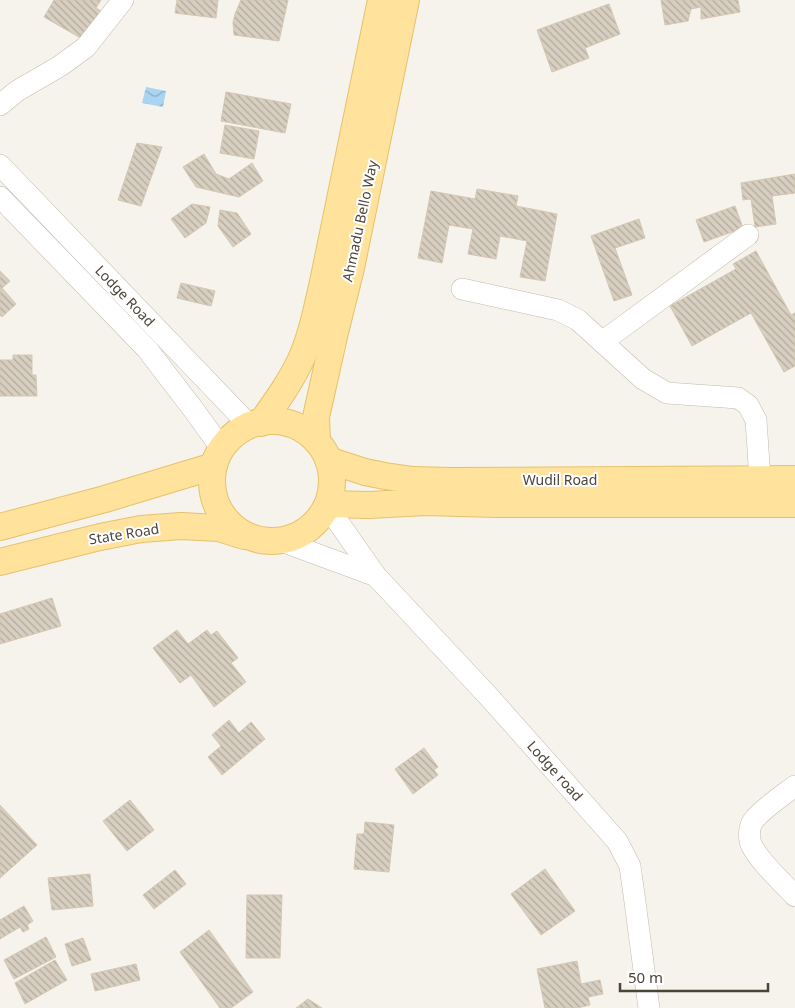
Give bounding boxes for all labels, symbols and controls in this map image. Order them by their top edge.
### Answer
street label: Ahmadu Bello Way [337,158,382,283]
street label: Lodge Road [91,261,159,330]
street label: Wudil Road [523,470,597,489]
street label: State Road [87,519,160,548]
street label: Lodge road [523,736,588,805]
scale bar [620,960,768,992]
text: 50 m [628,967,663,987]

